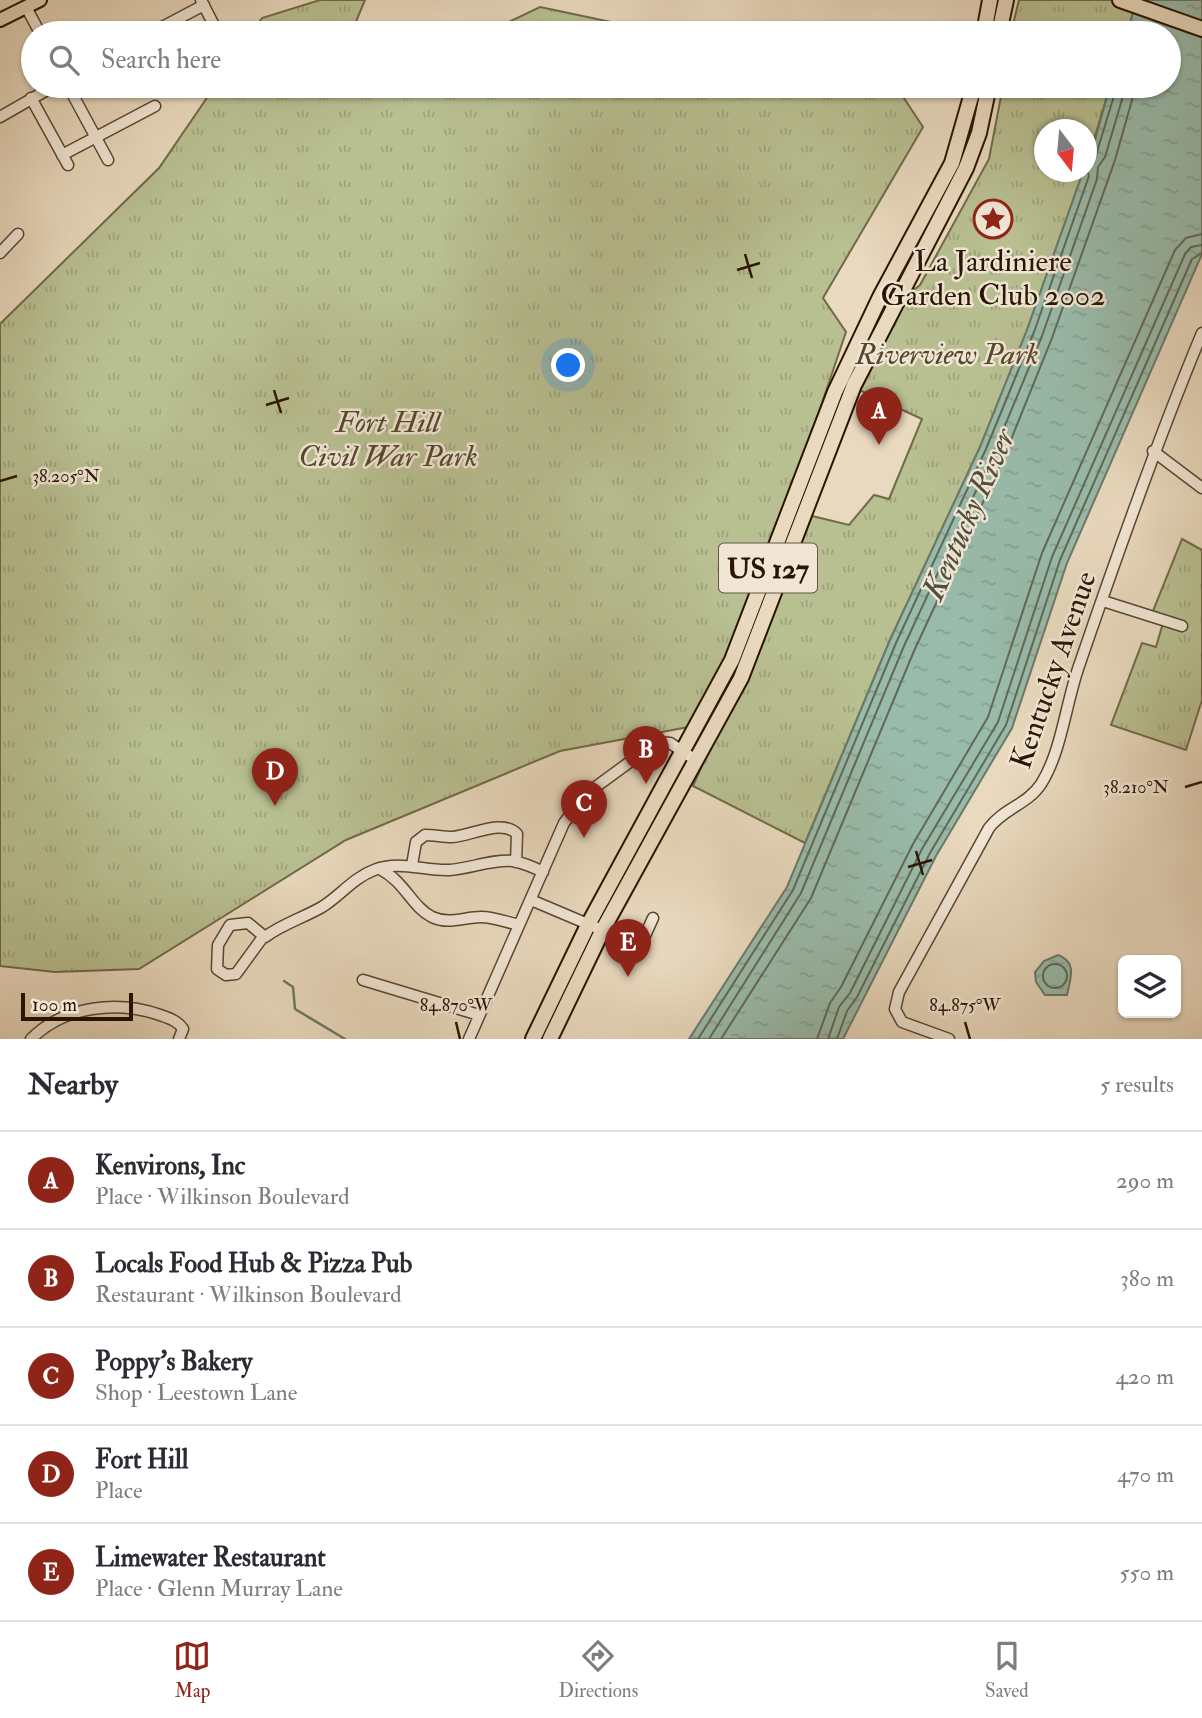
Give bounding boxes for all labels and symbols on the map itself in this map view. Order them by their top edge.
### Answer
north arrow [1034,119,1097,182]
place icon: La Jardiniere Garden Club 2002 [972,198,1014,240]
place label: La Jardiniere Garden Club 2002 [881,243,1105,314]
park label: Riverview Park [854,336,1039,373]
your location [551,348,585,382]
pin: A [856,387,902,445]
park label: Fort Hill Civil War Park [298,404,478,475]
water label: Kentucky River [913,421,1025,608]
text: 38.205°N [32,465,100,488]
road number: US 127 [719,544,817,592]
street label: Kentucky Avenue [1002,567,1105,774]
pin: B [623,726,669,784]
pin: D [252,748,298,806]
text: 38.210°N [1103,776,1169,799]
pin: C [561,780,607,838]
pin: E [605,919,651,977]
scale bar [21,990,133,1022]
text: 84.870°W [420,994,493,1017]
text: 84.875°W [929,994,1001,1017]

